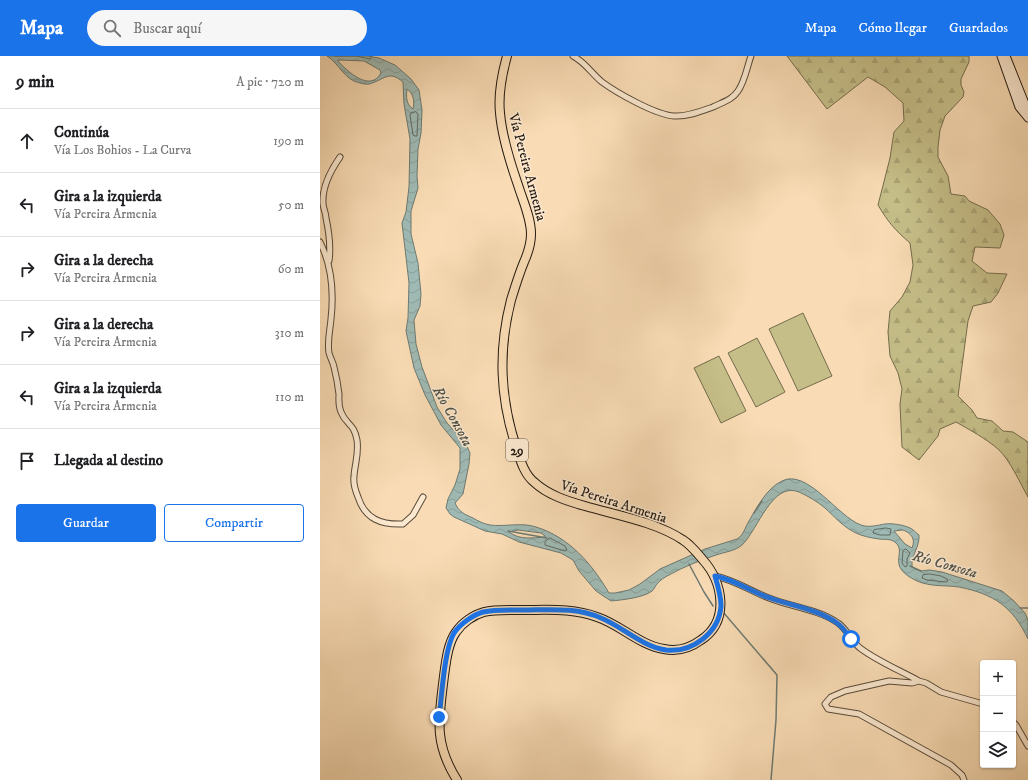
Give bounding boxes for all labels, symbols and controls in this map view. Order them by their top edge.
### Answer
search box [87,10,367,46]
text: Mapa [20,17,63,40]
icon: search [101,17,123,39]
text: Buscar aquí [133,19,201,38]
text: Mapa [805,19,836,37]
text: Cómo llegar [858,19,927,37]
text: Guardados [949,19,1008,37]
text: 9 min [16,71,54,93]
text: A pie · 720 m [236,74,304,90]
street label: Vía Pereira Armenia [504,110,550,223]
text: Continúa [54,123,109,142]
icon: ahead [16,130,38,152]
text: 190 m [273,133,304,149]
text: Vía Los Bohios - La Curva [54,142,191,158]
text: Gira a la izquierda [54,187,162,206]
icon: left [16,194,38,216]
text: 50 m [278,197,304,213]
text: Vía Pereira Armenia [54,206,157,222]
text: Gira a la derecha [54,251,153,270]
icon: right [16,258,38,280]
text: 60 m [278,261,304,277]
text: Vía Pereira Armenia [54,270,157,286]
text: Gira a la derecha [54,315,153,334]
icon: right [16,322,38,344]
text: 310 m [275,325,304,341]
text: Vía Pereira Armenia [54,334,157,350]
text: Gira a la izquierda [54,379,162,398]
water label: Río Consota [428,382,477,450]
icon: left [16,386,38,408]
text: 110 m [275,389,304,405]
text: Vía Pereira Armenia [54,398,157,414]
road number: 29 [506,439,528,461]
icon: arrive [16,450,38,472]
text: Llegada al destino [54,451,163,470]
street label: Vía Pereira Armenia [557,476,669,528]
button: Guardar [16,504,156,542]
button: Compartir [164,504,304,542]
water label: Río Consota [909,546,979,583]
route start [842,630,860,648]
map controls [980,660,1016,768]
button: + [980,660,1016,696]
button: − [980,696,1016,732]
route end [430,708,448,726]
button: layers [980,732,1016,768]

